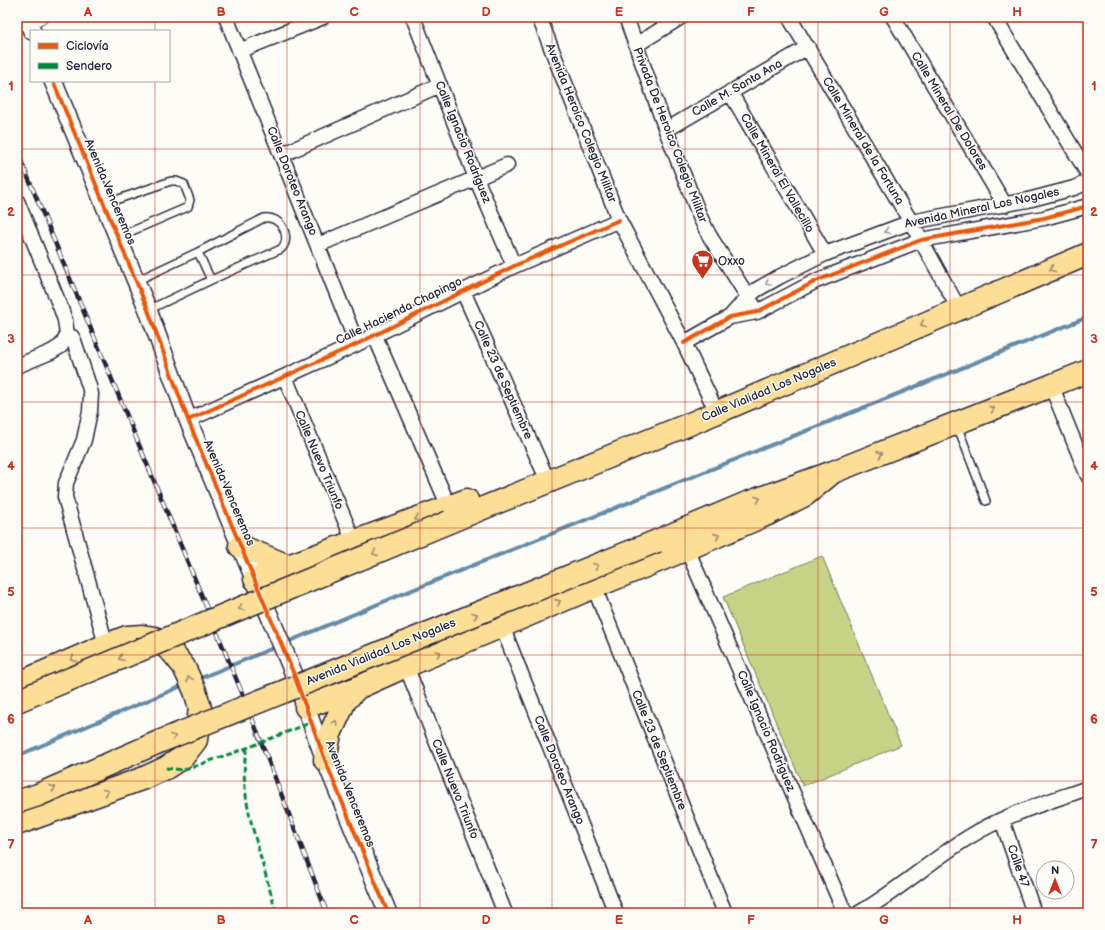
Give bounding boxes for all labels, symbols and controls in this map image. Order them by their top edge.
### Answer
text: A [83,4,92,20]
text: B [216,4,226,20]
text: C [349,4,359,20]
text: D [481,4,491,20]
text: E [615,4,624,20]
text: F [747,4,755,20]
text: G [879,4,889,20]
text: H [1012,4,1022,20]
legend [30,30,170,82]
text: Ciclovía [66,39,109,54]
street label: Avenida Heroico Colegio Militar [542,41,620,205]
street label: Privada De Heroico Colegio Militar [630,45,711,225]
street label: Calle Mineral De Dolores [908,49,990,173]
street label: Calle M. Santa Ana [689,56,785,120]
text: Sendero [66,59,112,74]
street label: Calle Mineral de la Fortuna [819,74,907,208]
text: 1 [8,78,14,94]
text: 1 [1091,78,1097,94]
street label: Calle Ignacio Rodríguez [432,79,494,205]
street label: Calle Mineral El Vallecillo [737,111,817,235]
street label: Calle Doroteo Arango [263,124,321,238]
street label: Avenida Venceremos [81,137,139,247]
street label: Avenida Mineral Los Nogales [903,184,1061,232]
text: 2 [7,204,15,220]
text: 2 [1090,204,1098,220]
one-way arrow [884,226,891,234]
supermarket icon: Oxxo [690,248,716,281]
place label: Oxxo [718,254,745,269]
one-way arrow [1048,264,1056,272]
street label: Calle Hacienda Chapingo [333,274,465,348]
one-way arrow [765,278,772,285]
street label: Calle 23 de Septiembre [470,318,536,442]
one-way arrow [920,319,928,327]
text: 3 [7,331,15,347]
text: 3 [1090,331,1098,347]
street label: Calle Vialidad Los Nogales [699,355,839,425]
one-way arrow [989,405,996,413]
street label: Calle Nuevo Triunfo [291,408,347,512]
street label: Avenida Venceremos [200,438,258,548]
one-way arrow [876,450,883,458]
text: 4 [7,458,15,474]
text: 4 [1090,458,1098,474]
one-way arrow [754,495,761,503]
one-way arrow [413,515,420,523]
one-way arrow [712,533,720,541]
one-way arrow [371,549,378,557]
one-way arrow [591,563,599,571]
text: 5 [7,584,15,600]
text: 5 [1090,584,1098,600]
one-way arrow [553,599,561,607]
one-way arrow [238,604,245,612]
one-way arrow [472,611,479,619]
street label: Avenida Vialidad Los Nogales [304,615,458,689]
one-way arrow [434,649,441,657]
one-way arrow [118,653,125,661]
one-way arrow [69,654,77,662]
street label: Calle Ignacio Rodríguez [734,668,798,794]
one-way arrow [186,675,194,683]
street label: Calle 23 de Septiembre [628,688,690,812]
text: 6 [7,711,15,727]
text: 6 [1090,711,1098,727]
street label: Calle Doroteo Arango [530,713,588,827]
one-way arrow [330,719,338,727]
one-way arrow [169,733,176,741]
street label: Calle Nuevo Triunfo [428,737,482,841]
street label: Avenida Venceremos [322,739,378,850]
one-way arrow [50,784,57,792]
one-way arrow [103,788,110,796]
text: 7 [7,837,15,853]
text: 7 [1090,837,1098,853]
street label: Calle 47 [1004,843,1032,889]
north arrow [1035,860,1075,900]
text: N [1051,864,1059,877]
text: A [83,912,92,928]
text: B [216,912,226,928]
text: C [349,912,359,928]
text: D [481,912,491,928]
text: E [615,912,624,928]
text: F [747,912,755,928]
text: G [879,912,889,928]
text: H [1012,912,1022,928]

